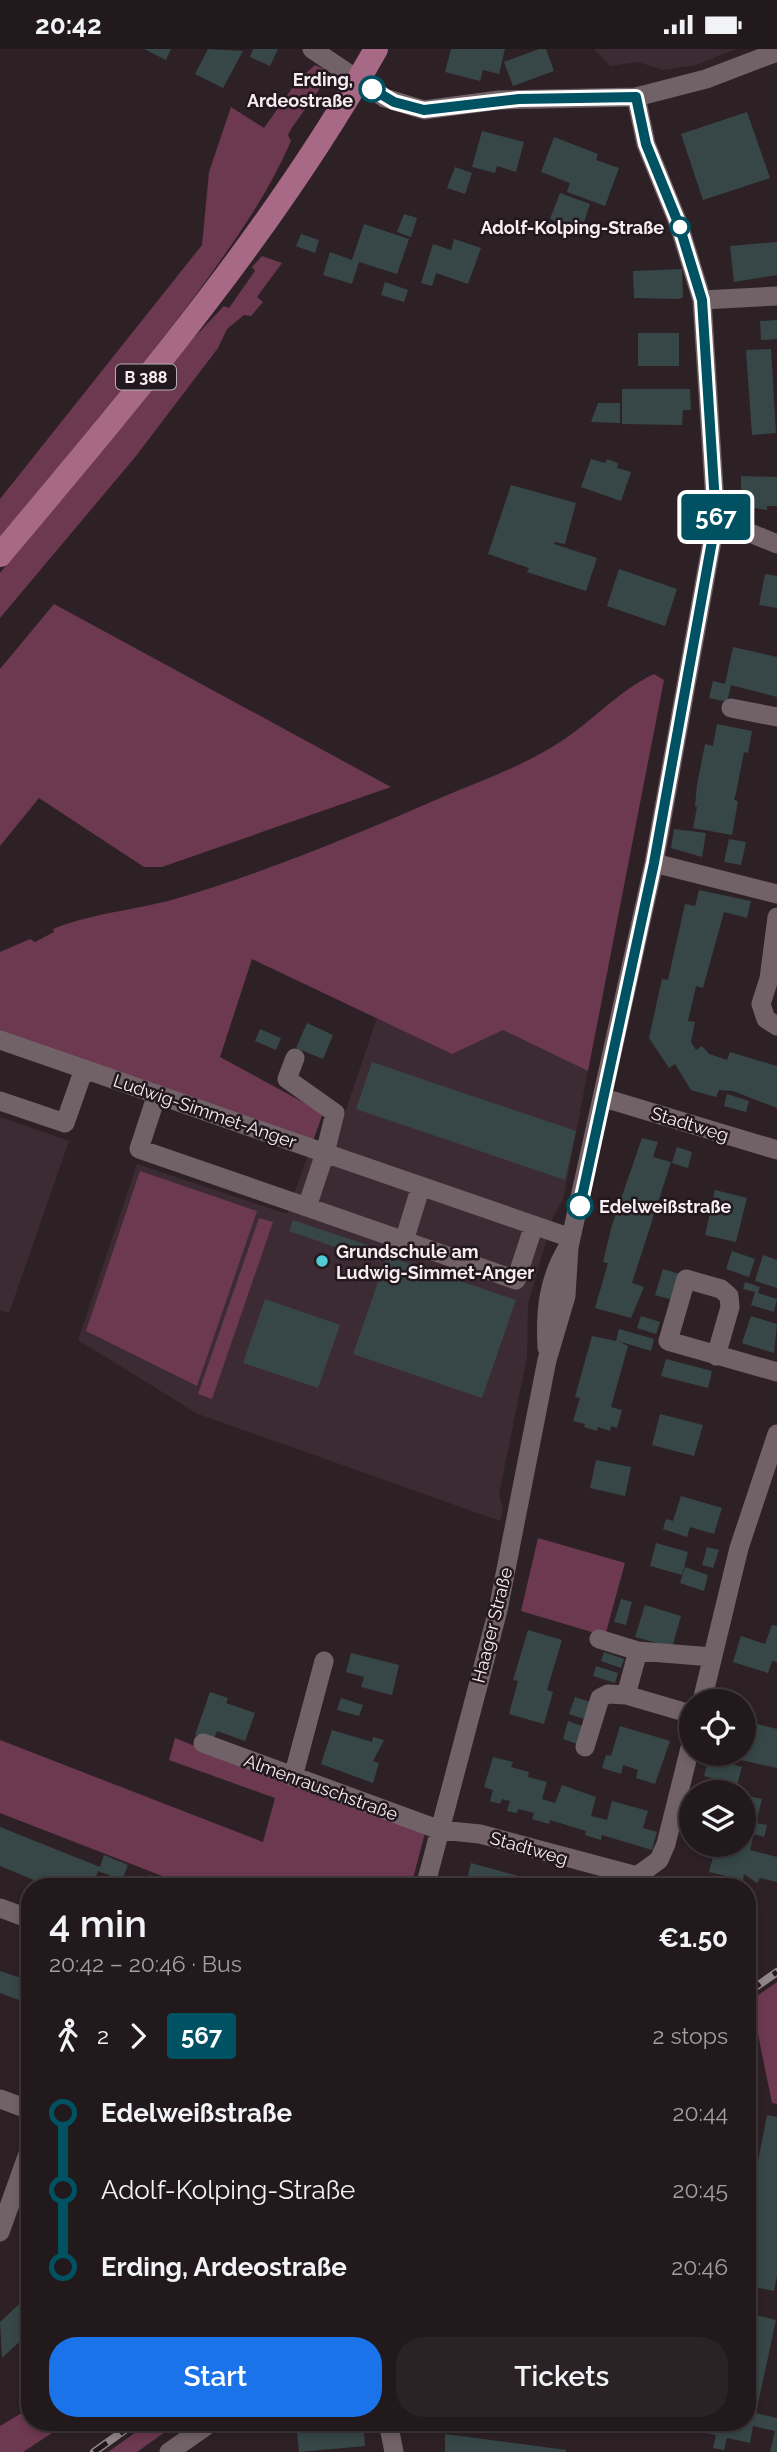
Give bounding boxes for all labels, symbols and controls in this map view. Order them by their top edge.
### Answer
text: 20:42 [35,10,102,40]
place label: Erding, Ardeostraße [247,69,353,111]
marker: Erding, Ardeostraße [359,76,385,102]
place label: Adolf-Kolping-Straße [480,217,664,238]
marker: Adolf-Kolping-Straße [670,217,690,237]
road number: B 388 [116,365,176,389]
line badge: 567 [676,494,756,540]
text: 567 [695,502,737,531]
street label: Ludwig-Simmet-Anger [111,1070,300,1152]
street label: Stadtweg [649,1102,731,1146]
marker: Edelweißstraße [567,1193,593,1219]
place label: Edelweißstraße [599,1196,731,1217]
place label: Grundschule am Ludwig-Simmet-Anger [336,1241,534,1283]
marker: Grundschule am Ludwig-Simmet-Anger [314,1253,330,1269]
street label: Haager Straße [467,1565,517,1685]
map controls [679,1689,756,1857]
button: locate [679,1689,756,1766]
street label: Almenrauschstraße [241,1749,401,1825]
button: layers [679,1780,756,1857]
street label: Stadtweg [488,1827,570,1869]
text: 4 min [49,1901,147,1946]
text: €1.50 [658,1923,728,1953]
text: 20:42 – 20:46 · Bus [49,1950,242,1977]
icon: walk [49,2017,87,2055]
icon: forward [119,2017,157,2055]
text: 567 [181,2021,222,2050]
text: 2 [97,2022,109,2049]
text: 2 stops [653,2022,728,2049]
text: Edelweißstraße [101,2098,292,2128]
text: 20:44 [673,2099,728,2126]
text: Adolf-Kolping-Straße [101,2175,355,2205]
text: 20:45 [673,2176,728,2203]
text: Erding, Ardeostraße [101,2252,347,2282]
text: 20:46 [671,2253,728,2280]
button: Start [49,2337,382,2417]
button: Tickets [396,2337,728,2417]

